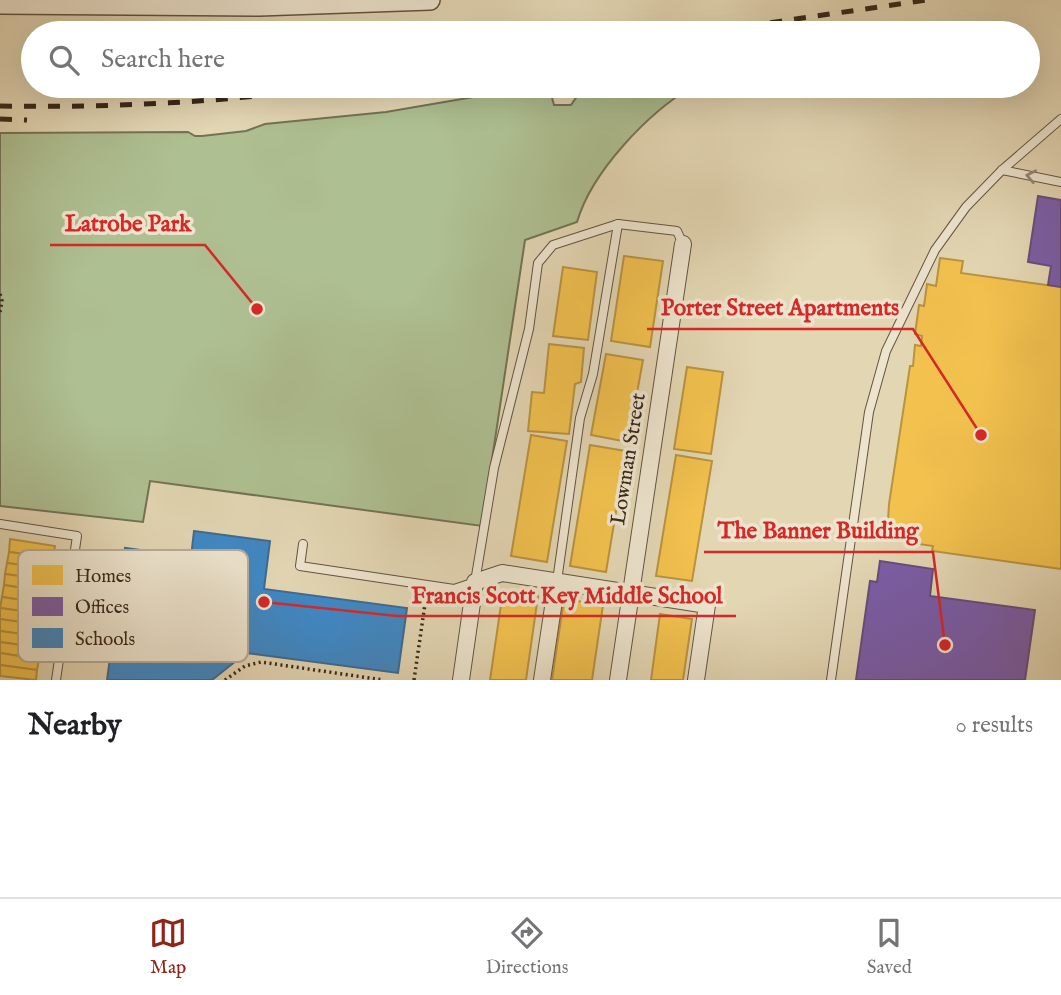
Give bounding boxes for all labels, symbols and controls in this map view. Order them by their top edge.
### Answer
search box [21,21,1040,98]
icon: search [45,41,83,79]
text: Search here [101,43,225,76]
one-way arrow [1025,169,1037,184]
callout: Latrobe Park [50,201,205,245]
text: Latrobe Park [65,210,192,239]
callout: Porter Street Apartments [647,285,913,329]
text: Porter Street Apartments [661,294,899,323]
street label: Lowman Street [605,391,653,527]
callout: The Banner Building [704,508,933,552]
text: The Banner Building [717,517,920,546]
legend [18,550,248,662]
text: Homes [75,565,131,589]
callout: Francis Scott Key Middle School [397,572,736,616]
text: Francis Scott Key Middle School [411,582,723,611]
text: Offices [75,596,129,620]
text: Schools [75,628,135,652]
text: Nearby [28,707,121,745]
text: 0 results [955,711,1033,740]
tab: Map [149,914,187,980]
tab: Directions [486,914,568,980]
tab: Saved [867,914,912,980]

